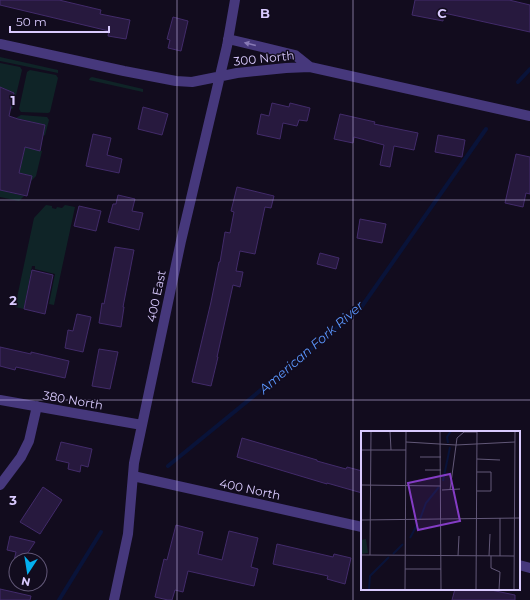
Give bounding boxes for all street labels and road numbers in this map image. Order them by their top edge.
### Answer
street label: 300 North [233,47,295,69]
street label: 400 East [143,269,169,323]
street label: 380 North [42,387,104,413]
street label: 400 North [218,475,282,503]

